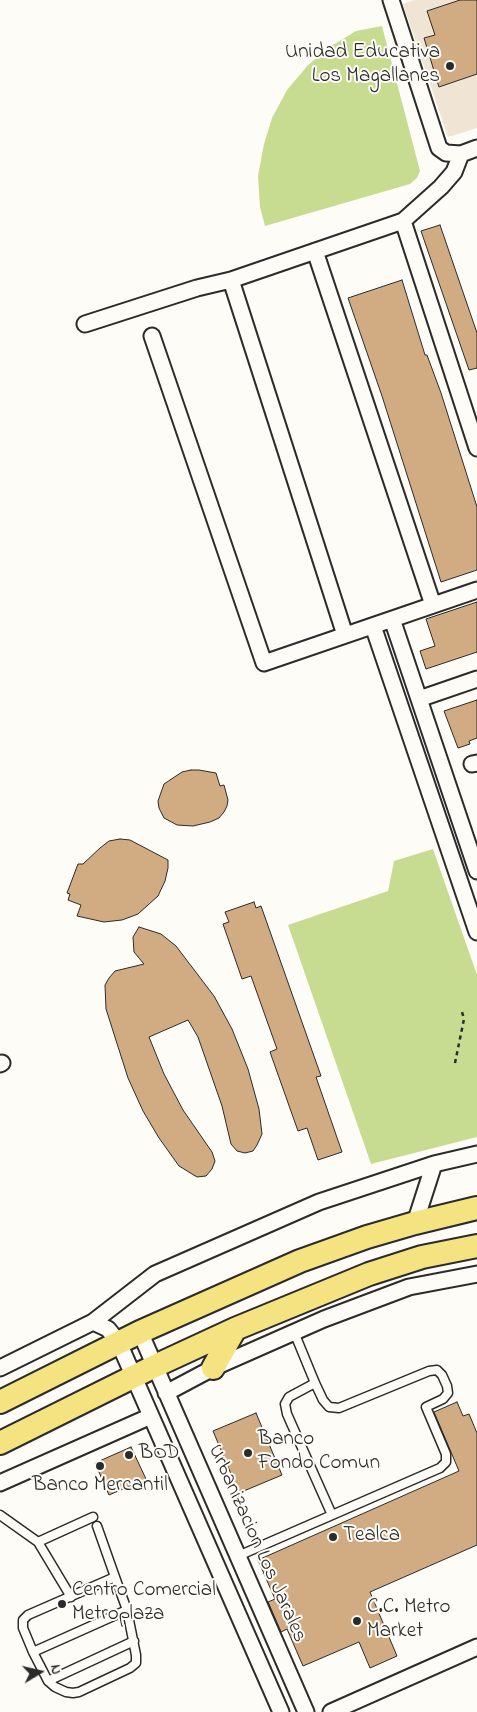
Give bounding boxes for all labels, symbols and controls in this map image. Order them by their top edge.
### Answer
place label: Unidad Educativa Los Magallanes [285,41,440,91]
marker: Unidad Educativa Los Magallanes [444,60,456,72]
place label: Banco Fondo Comun [258,1428,380,1478]
street label: Urbanizacion Los Jarales [201,1441,311,1647]
place label: BOD [139,1442,179,1468]
marker: Banco Fondo Comun [242,1447,254,1459]
marker: BOD [123,1449,135,1461]
marker: Banco Mercantil [94,1460,106,1472]
place label: Banco Mercantil [32,1474,168,1500]
place label: Tealca [343,1524,400,1550]
marker: Tealca [327,1531,339,1543]
place label: Centro Comercial Metroplaza [72,1579,216,1629]
place label: C.C. Metro Market [367,1596,451,1646]
marker: Centro Comercial Metroplaza [56,1598,68,1610]
marker: C.C. Metro Market [351,1615,363,1627]
north arrow [15,1647,65,1697]
text: N [44,1663,66,1676]

